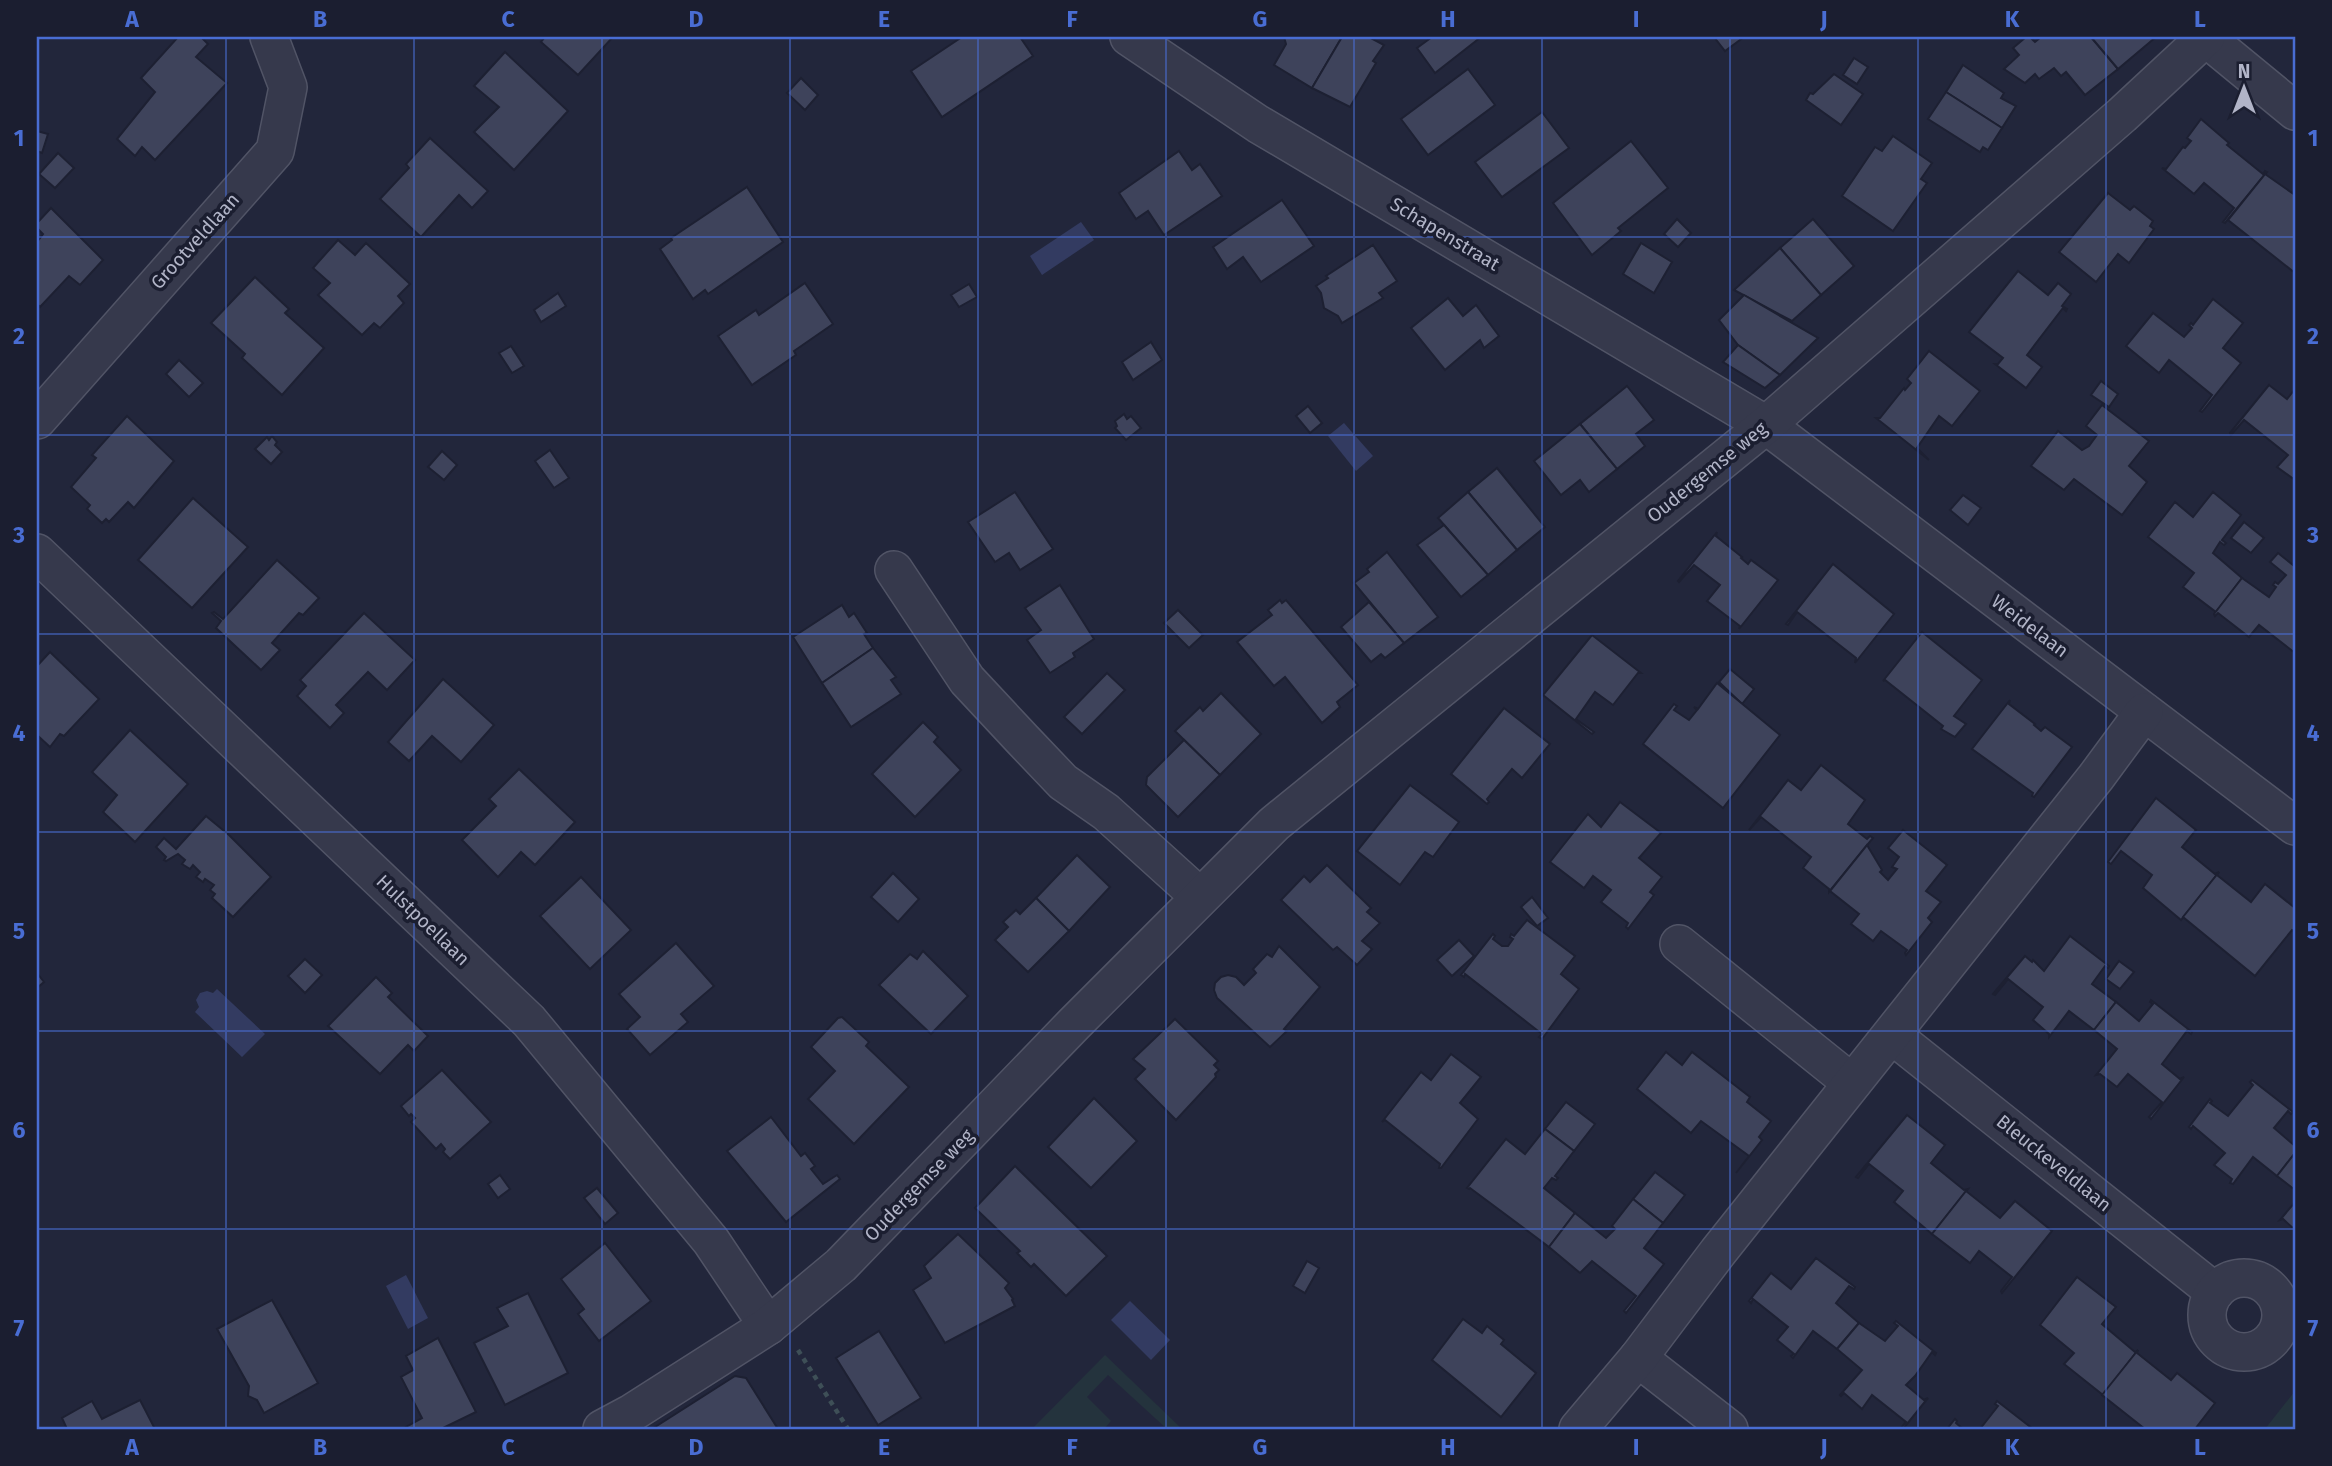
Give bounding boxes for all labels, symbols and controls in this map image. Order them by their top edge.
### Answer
text: A [124,5,139,33]
text: B [313,5,327,33]
text: C [501,5,515,33]
text: D [689,5,704,33]
text: E [878,5,890,33]
text: F [1066,5,1078,33]
text: G [1253,5,1267,33]
text: H [1440,5,1456,33]
text: I [1633,5,1639,33]
text: J [1819,5,1828,33]
text: K [2005,5,2020,33]
text: L [2194,5,2206,33]
north arrow [2210,52,2280,122]
text: N [2238,60,2250,83]
text: 1 [14,124,24,152]
text: 1 [2308,124,2318,152]
street label: Grootveldlaan [146,188,244,294]
street label: Schapenstraat [1386,192,1504,276]
text: 2 [13,322,25,350]
text: 2 [2307,322,2319,350]
street label: Oudergemse weg [1643,417,1772,527]
text: 3 [12,521,25,549]
text: 3 [2306,521,2319,549]
street label: Weidelaan [1987,590,2073,662]
text: 4 [13,719,26,747]
text: 4 [2307,719,2320,747]
street label: Hulstpoellaan [372,870,474,970]
text: 5 [13,917,25,945]
text: 5 [2307,917,2319,945]
street label: Bleuckeveldlaan [1992,1110,2116,1216]
text: 6 [13,1116,26,1144]
text: 6 [2307,1116,2320,1144]
street label: Oudergemse weg [860,1124,979,1246]
text: 7 [14,1314,25,1342]
text: 7 [2308,1314,2319,1342]
text: A [124,1433,139,1461]
text: B [313,1433,327,1461]
text: C [501,1433,515,1461]
text: D [689,1433,704,1461]
text: E [878,1433,890,1461]
text: F [1066,1433,1078,1461]
text: G [1253,1433,1267,1461]
text: H [1440,1433,1456,1461]
text: I [1633,1433,1639,1461]
text: J [1819,1433,1828,1461]
text: K [2005,1433,2020,1461]
text: L [2194,1433,2206,1461]

